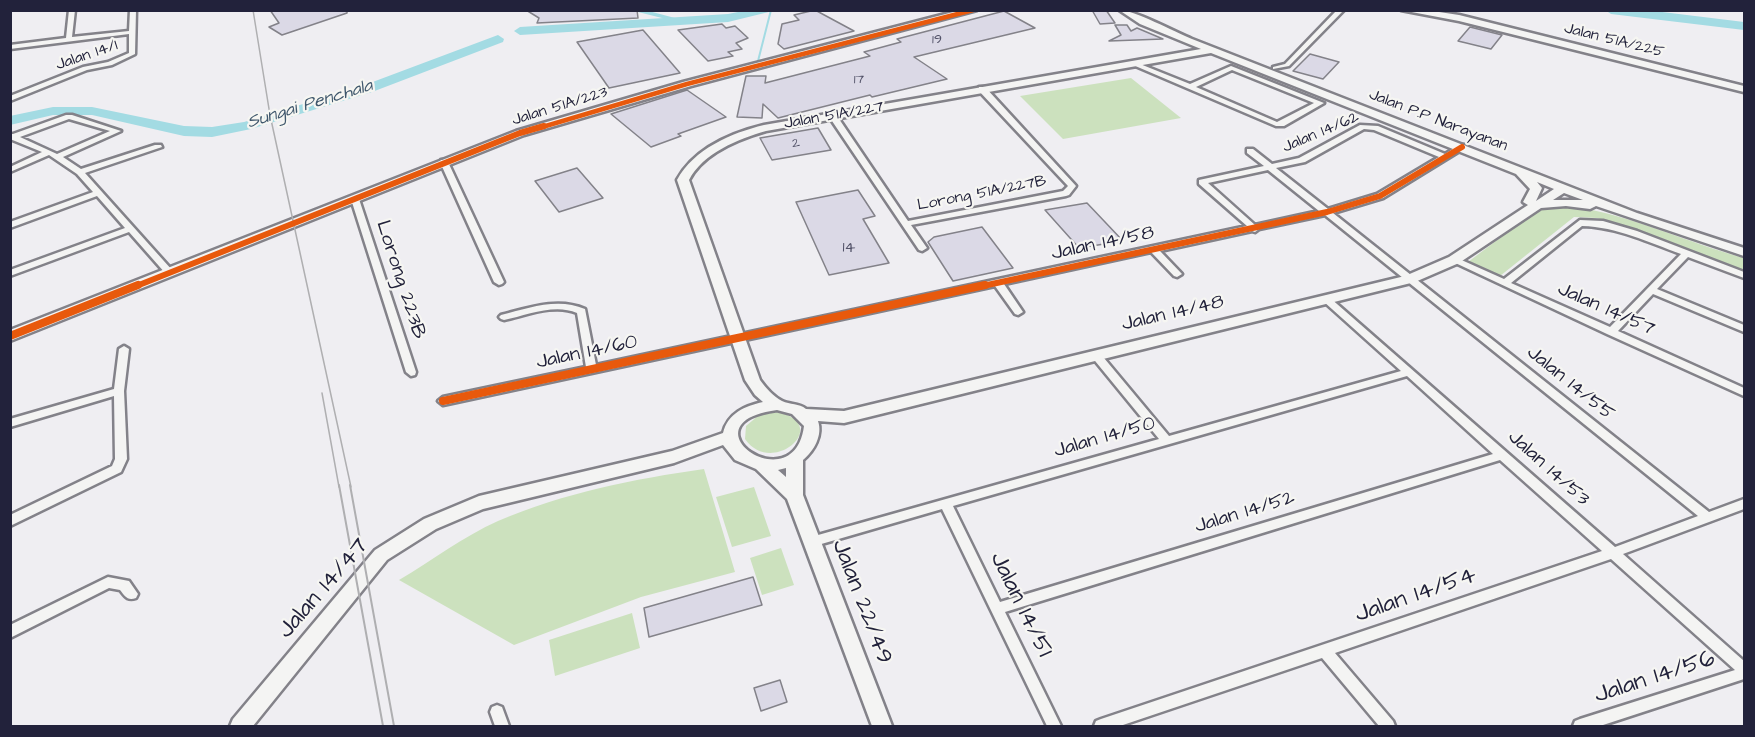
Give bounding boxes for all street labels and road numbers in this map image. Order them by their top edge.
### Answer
street label: Jalan 51A/225 [1562,19,1666,63]
street label: Jalan 14/1 [54,37,120,75]
street label: Jalan 51A/223 [510,83,610,131]
street label: Jalan P.P Narayanan [1366,86,1510,156]
street label: Jalan 51A/227 [783,98,885,134]
street label: Jalan 14/62 [1280,108,1362,158]
street label: Lorong 51A/227B [916,172,1048,216]
street label: Lorong 223B [370,218,430,342]
street label: Jalan 14/58 [1049,221,1157,267]
street label: Jalan 14/57 [1554,278,1658,342]
street label: Jalan 14/48 [1120,291,1226,337]
street label: Jalan 14/60 [534,331,640,375]
street label: Jalan 14/55 [1521,341,1619,427]
street label: Jalan 14/50 [1052,412,1158,464]
street label: Jalan 14/53 [1502,426,1594,512]
street label: Jalan 14/52 [1192,486,1298,540]
street label: Jalan 14/47 [272,533,376,645]
street label: Jalan 22/49 [824,536,898,668]
street label: Jalan 14/51 [982,548,1058,662]
street label: Jalan 14/54 [1352,562,1480,630]
street label: Jalan 14/56 [1591,645,1719,711]

